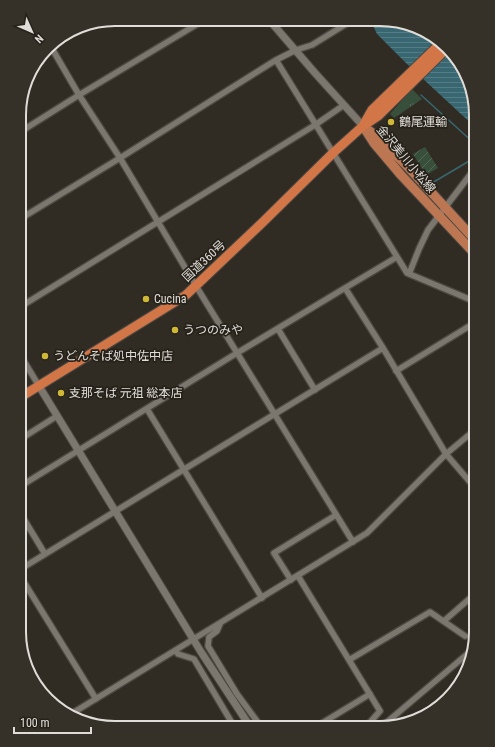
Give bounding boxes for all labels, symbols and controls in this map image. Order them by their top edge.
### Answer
north arrow [12,12,52,52]
text: N [32,32,46,46]
place label: 鶴尾運輸 [399,115,447,129]
marker: 鶴尾運輸 [386,117,396,127]
street label: 金沢美川小松線 [374,122,438,196]
street label: 国道360号 [180,238,228,284]
place label: Cucina [154,292,187,306]
marker: Cucina [141,294,151,304]
place label: うつのみや [183,323,243,337]
marker: うつのみや [170,325,180,335]
place label: うどんそば処中佐中店 [53,349,173,363]
marker: うどんそば処中佐中店 [40,351,50,361]
place label: 支那そば 元祖 総本店 [69,386,183,400]
marker: 支那そば 元祖 総本店 [56,388,66,398]
scale bar [14,709,91,735]
text: 100 m [20,716,50,730]

